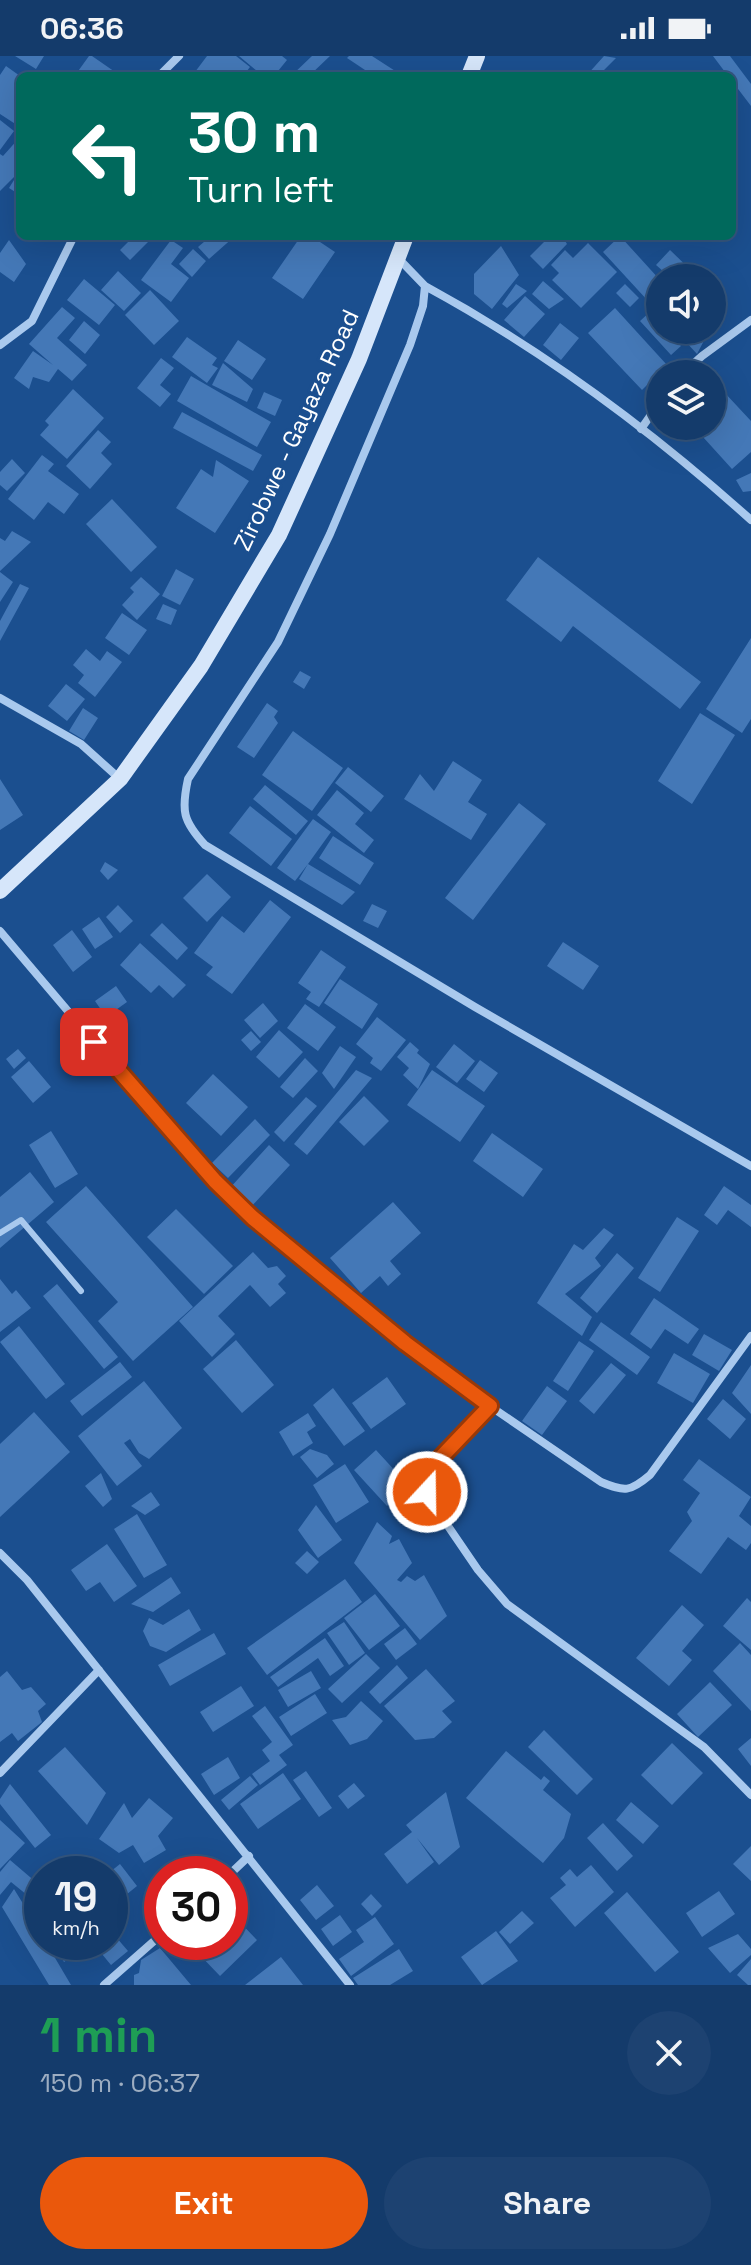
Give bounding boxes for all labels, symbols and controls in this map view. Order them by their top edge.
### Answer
text: 06:36 [40,9,124,48]
text: 30 m [188,97,320,168]
icon: left [56,104,160,208]
text: Turn left [188,167,335,213]
map controls [646,264,726,440]
button: sound [646,264,726,344]
street label: Zirobwe - Gayaza Road [226,304,366,556]
button: layers [646,360,726,440]
pin [60,1008,128,1076]
icon: arrive [72,1020,116,1064]
position arrow [385,1450,469,1534]
speed limit sign: 30 [144,1856,248,1960]
text: 19 [55,1872,97,1923]
text: km/h [52,1915,100,1941]
text: 1 min [40,2005,157,2066]
button: close [627,2011,711,2095]
text: 150 m · 06:37 [40,2066,200,2100]
button: Exit [40,2157,368,2249]
button: Share [384,2157,711,2249]

